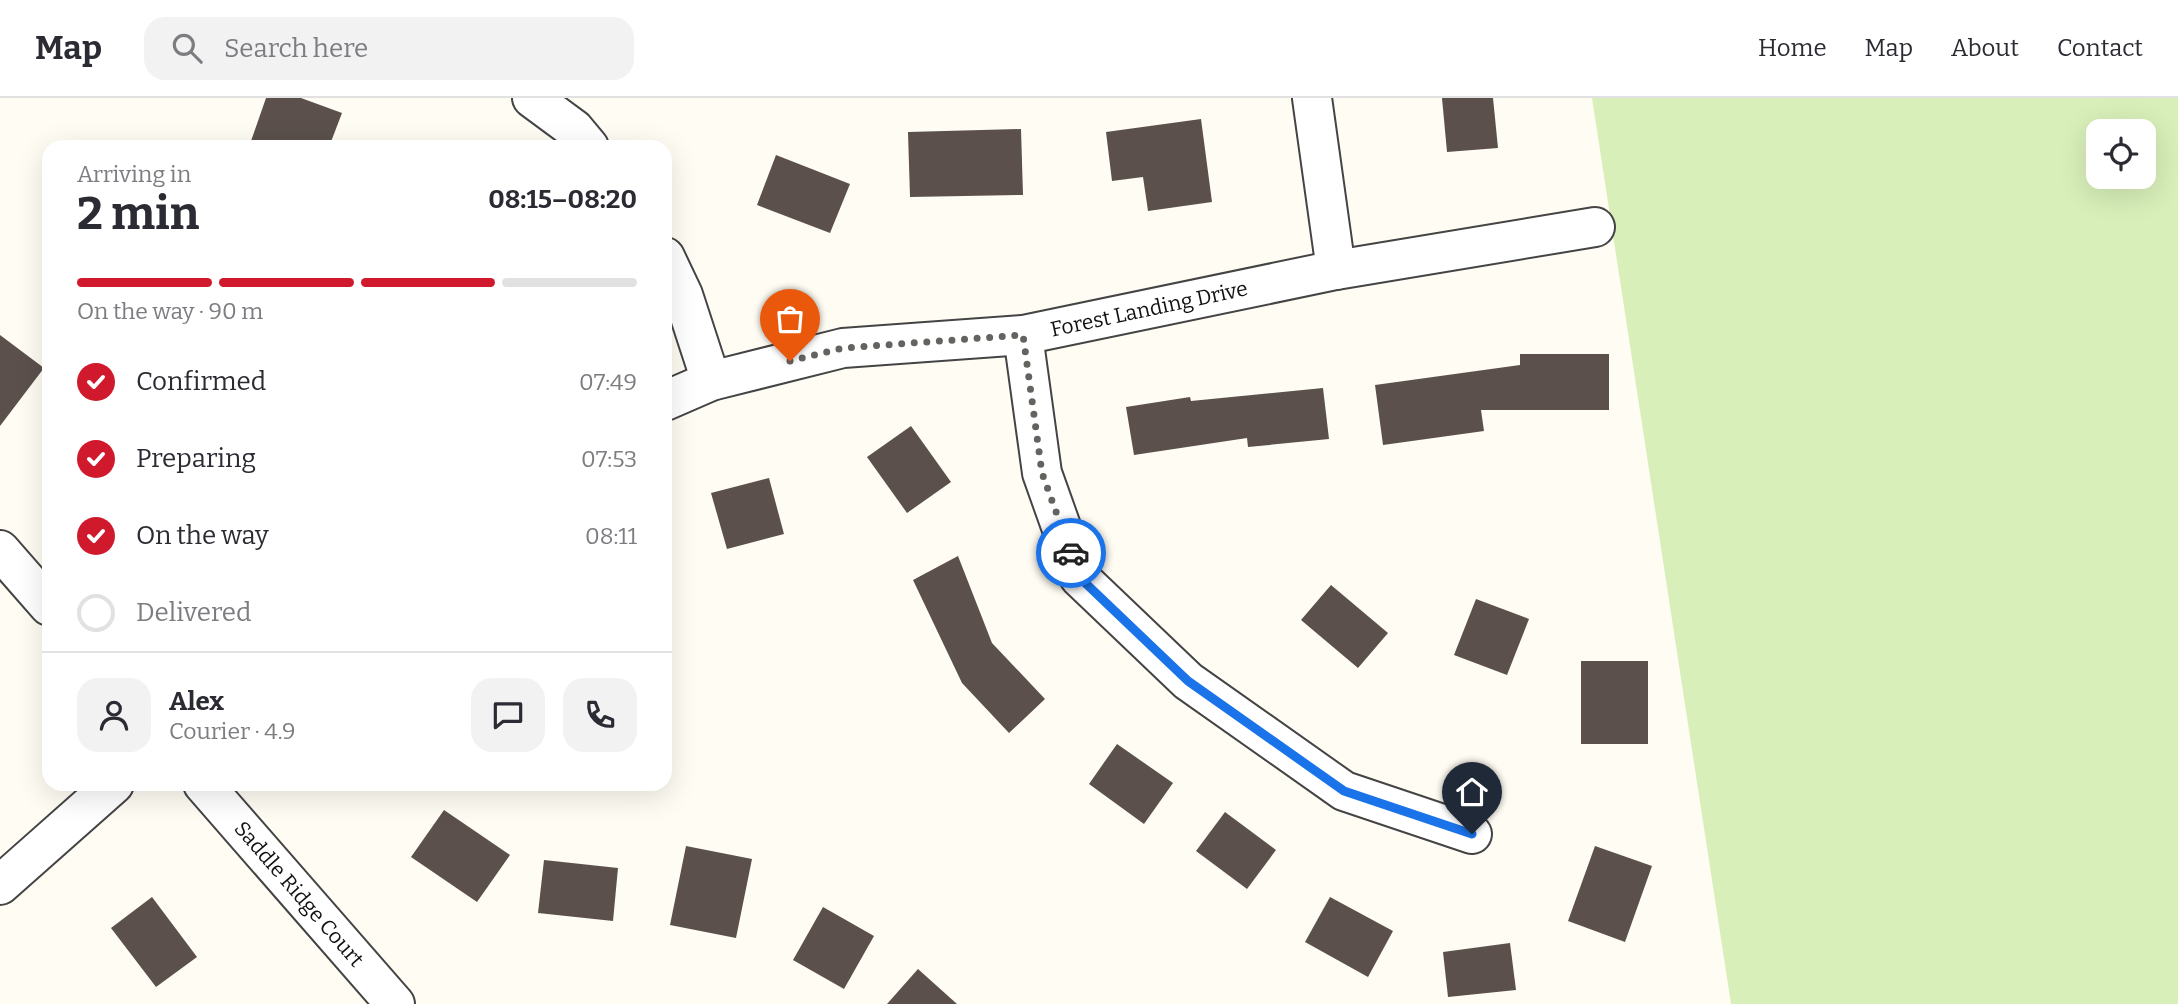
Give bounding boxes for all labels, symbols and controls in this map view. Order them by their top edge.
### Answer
search box [144,17,634,80]
text: Map [35,28,102,68]
icon: search [168,29,206,67]
text: Search here [224,33,368,64]
text: Home [1758,34,1827,62]
text: Map [1865,34,1913,62]
text: About [1951,34,2019,62]
text: Contact [2057,34,2143,62]
map controls [2086,119,2156,189]
button: locate [2086,119,2156,189]
text: Arriving in [77,160,191,188]
text: 08:15–08:20 [488,184,637,215]
text: 2 min [77,186,199,241]
street label: Forest Landing Drive [1048,275,1250,343]
pin [760,289,820,361]
text: On the way · 90 m [77,297,263,325]
icon: bag [771,300,809,338]
icon: check [77,363,115,401]
text: Confirmed [136,366,266,397]
text: 07:49 [579,368,637,396]
icon: check [77,440,115,478]
text: Preparing [136,443,256,474]
text: 07:53 [581,445,637,473]
icon: check [77,517,115,555]
courier [1036,518,1106,588]
text: On the way [136,520,269,551]
text: 08:11 [585,522,637,550]
icon: car [1052,534,1090,572]
text: Delivered [136,597,251,628]
button: person [77,678,151,752]
button: chat [471,678,545,752]
button: phone [563,678,637,752]
text: Alex [169,686,224,717]
text: Courier · 4.9 [169,717,296,745]
pin [1442,762,1502,834]
icon: home [1453,773,1491,811]
street label: Saddle Ridge Court [229,816,370,972]

